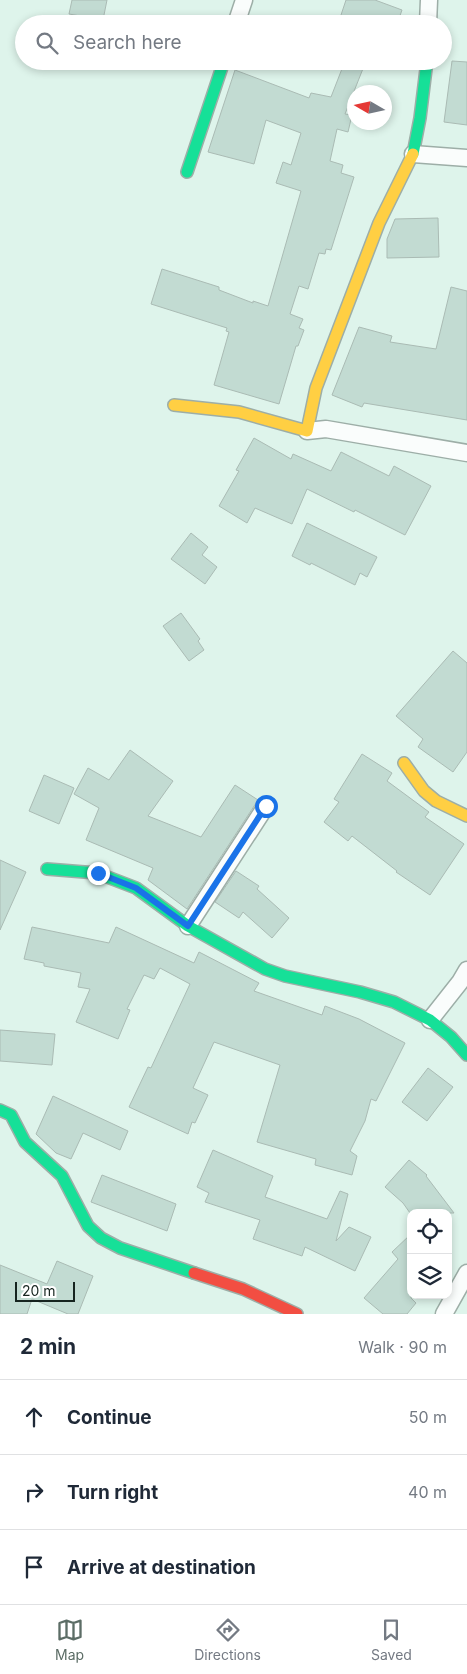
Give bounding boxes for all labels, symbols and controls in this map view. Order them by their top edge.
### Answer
search box [15,15,452,70]
icon: search [33,29,61,57]
text: Search here [73,31,182,54]
north arrow [347,85,392,130]
route start [255,795,278,818]
route end [87,862,110,885]
map controls [407,1209,452,1299]
button: locate [407,1209,452,1254]
button: layers [407,1254,452,1299]
scale bar [15,1279,75,1302]
text: 20 m [22,1282,56,1299]
text: 2 min [20,1334,76,1359]
text: Walk · 90 m [358,1337,447,1357]
icon: ahead [20,1403,48,1431]
text: Continue [67,1406,152,1429]
text: 50 m [409,1407,447,1427]
icon: right [20,1478,48,1506]
text: Turn right [67,1481,158,1504]
text: 40 m [408,1482,447,1502]
icon: arrive [20,1553,48,1581]
text: Arrive at destination [67,1556,256,1579]
tab: Map [55,1616,84,1663]
tab: Directions [194,1616,261,1663]
tab: Saved [371,1616,412,1663]

